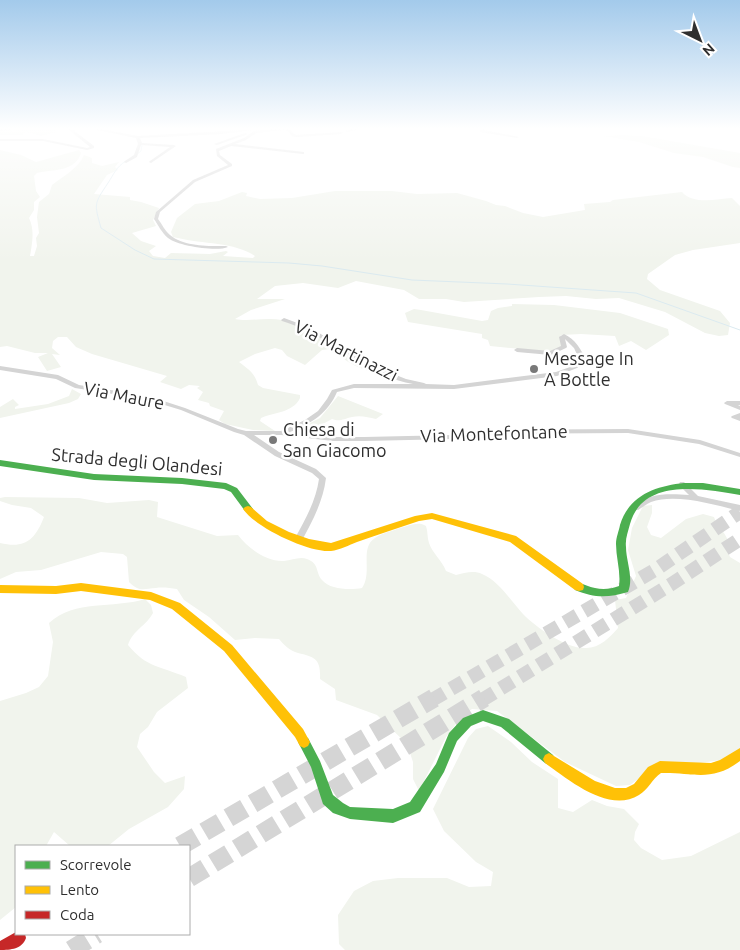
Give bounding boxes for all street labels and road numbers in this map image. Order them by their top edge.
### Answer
street label: Via Martinazzi [291,315,402,385]
street label: Via Maure [82,377,166,413]
street label: Via Montefontane [420,420,568,446]
street label: Strada degli Olandesi [51,444,223,478]

